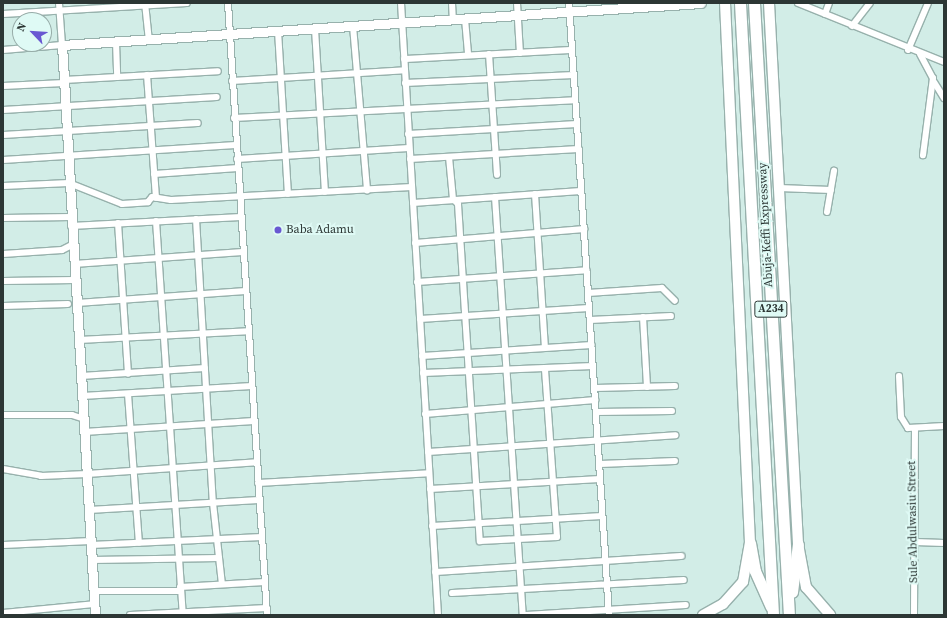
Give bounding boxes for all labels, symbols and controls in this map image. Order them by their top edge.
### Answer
north arrow [12,12,52,52]
text: N [13,20,30,34]
street label: Abuja-Keffi Expressway [756,162,776,288]
place label: Baba Adamu [286,223,354,237]
marker: Baba Adamu [273,225,283,235]
road number: A234 [754,300,788,318]
street label: Sule Abdulwasiu Street [905,461,921,583]

